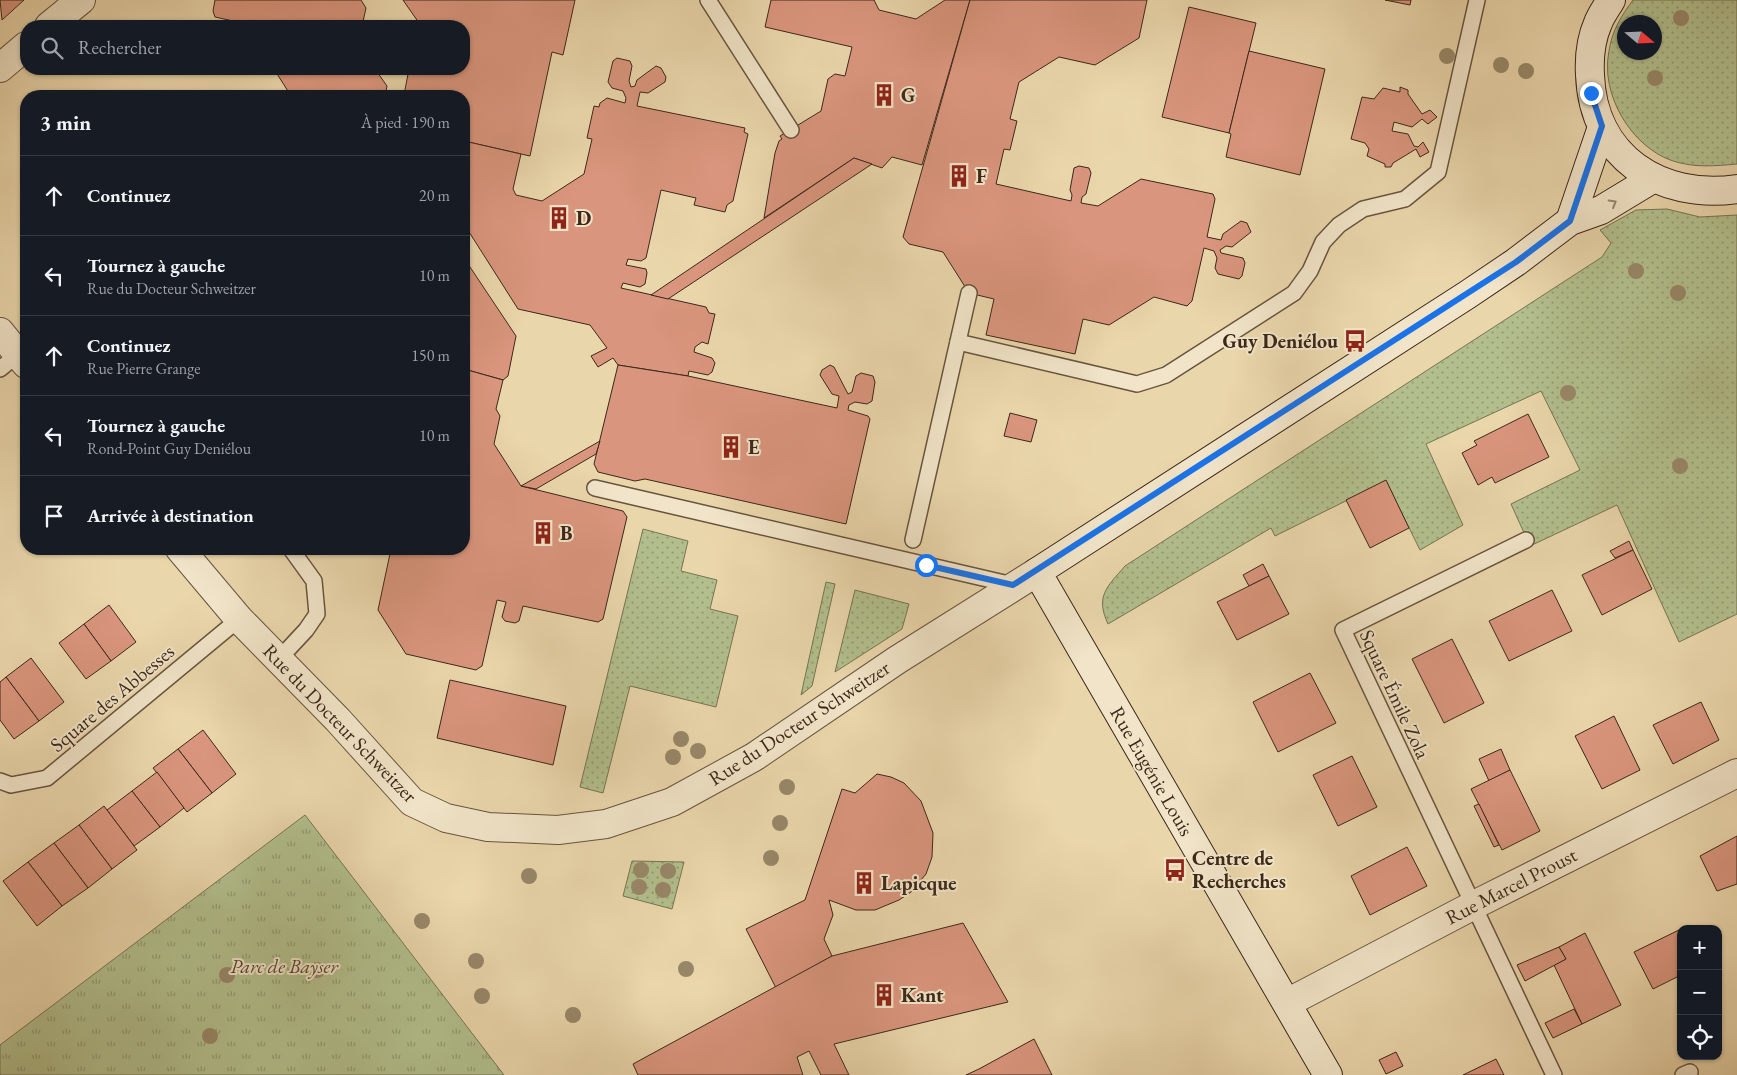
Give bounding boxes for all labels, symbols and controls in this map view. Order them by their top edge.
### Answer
north arrow [1617,15,1662,60]
search box [20,20,470,75]
icon: search [38,34,66,62]
text: Rechercher [78,35,161,60]
building icon: G [871,82,897,108]
place label: G [901,82,915,108]
route end [1580,82,1603,105]
text: 3 min [40,109,91,136]
text: À pied · 190 m [361,112,450,133]
building icon: F [946,163,972,189]
place label: F [976,163,987,189]
icon: ahead [40,182,68,210]
text: Continuez [87,183,171,208]
text: 20 m [419,185,450,206]
one-way arrow [1608,199,1617,209]
building icon: D [546,205,572,231]
place label: D [576,205,591,231]
text: Tournez à gauche [87,253,225,278]
icon: left [40,262,68,290]
text: 10 m [419,265,450,286]
text: Rue du Docteur Schweitzer [87,278,256,299]
place label: Guy Deniélou [1223,328,1338,354]
bus stop icon: Guy Deniélou [1342,328,1368,354]
text: Continuez [87,333,171,358]
icon: ahead [40,342,68,370]
text: 150 m [411,345,450,366]
text: Rue Pierre Grange [87,358,200,379]
text: Tournez à gauche [87,413,225,438]
icon: left [40,422,68,450]
text: 10 m [419,425,450,446]
building icon: E [718,434,744,460]
place label: E [748,434,760,460]
text: Rond-Point Guy Deniélou [87,438,251,459]
icon: arrive [40,502,68,530]
text: Arrivée à destination [87,503,254,528]
building icon: B [530,520,556,546]
place label: B [560,520,573,546]
route start [915,554,938,577]
street label: Square Émile Zola [1354,625,1436,763]
street label: Square des Abbesses [44,638,180,758]
street label: Rue du Docteur Schweitzer [257,638,423,808]
street label: Rue du Docteur Schweitzer [703,654,895,791]
street label: Rue Eugénie Louis [1104,701,1200,841]
street label: Rue Marcel Proust [1441,841,1582,930]
place label: Centre de Recherches [1192,845,1286,894]
bus stop icon: Centre de Recherches [1162,857,1188,883]
building icon: Lapicque [851,870,877,896]
place label: Lapicque [881,870,957,896]
map controls [1677,925,1722,1060]
button: + [1677,925,1722,970]
park label: Parc de Bayser [230,953,339,979]
button: − [1677,970,1722,1015]
building icon: Kant [871,982,897,1008]
place label: Kant [901,982,944,1008]
button: locate [1677,1015,1722,1060]

